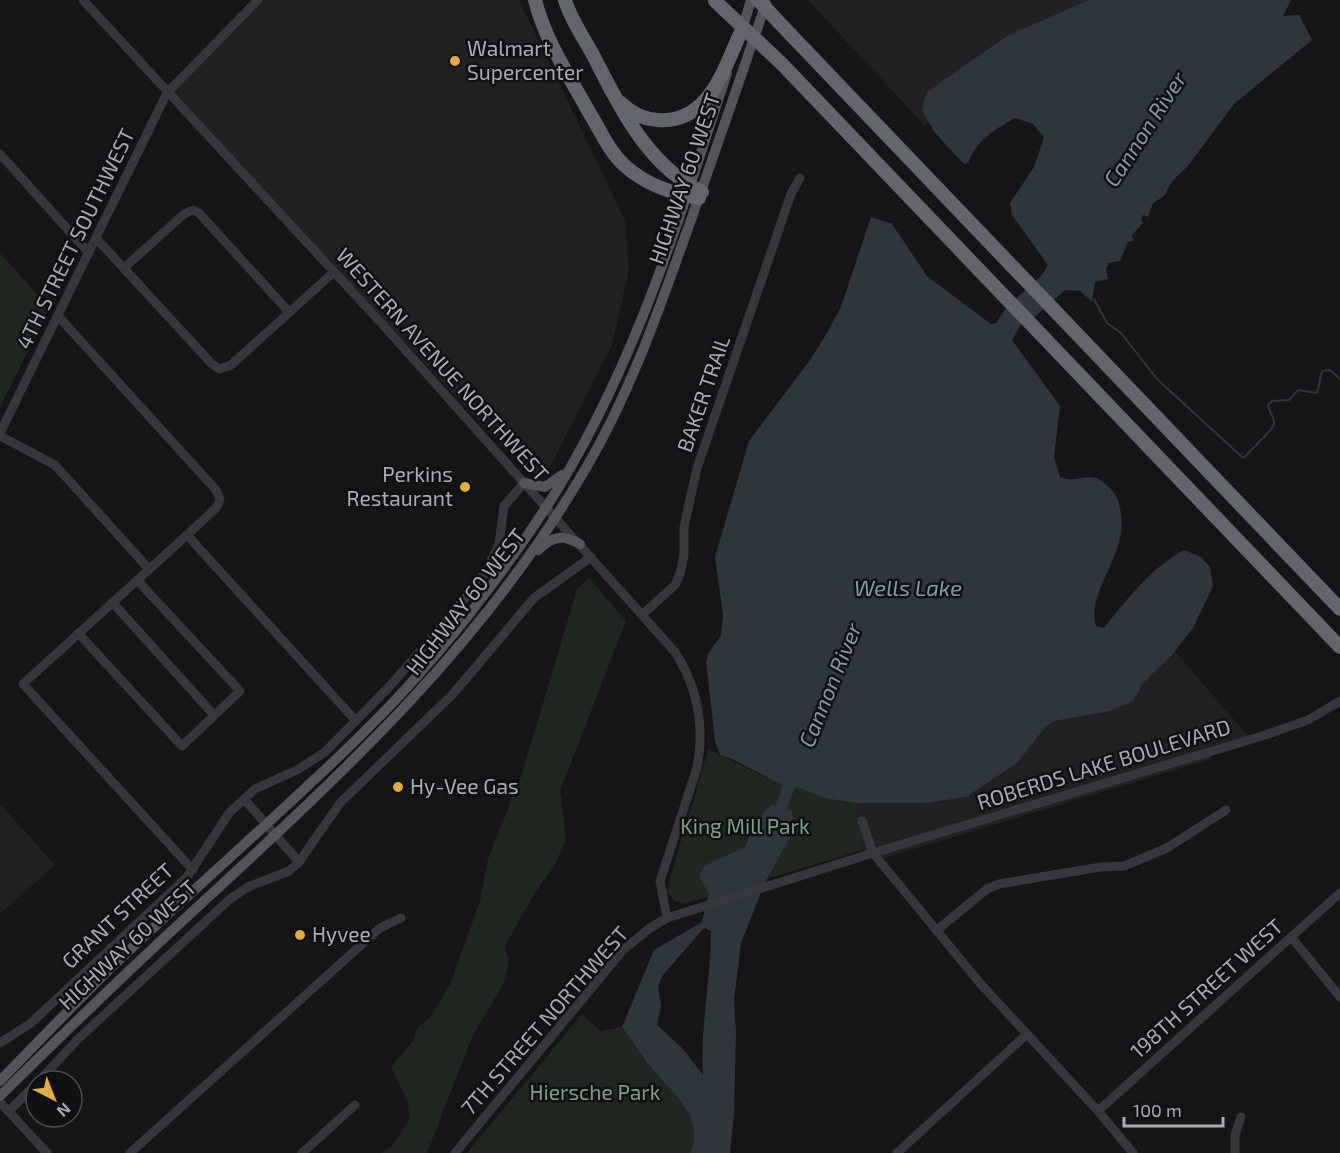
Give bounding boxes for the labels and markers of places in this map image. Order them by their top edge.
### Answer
place label: Walmart Supercenter [467,35,584,84]
marker: Walmart Supercenter [448,54,462,68]
place label: Perkins Restaurant [347,461,453,510]
marker: Perkins Restaurant [458,480,472,494]
place label: Hy-Vee Gas [410,773,519,798]
marker: Hy-Vee Gas [391,780,405,794]
place label: Hyvee [312,921,371,946]
marker: Hyvee [293,928,307,942]

